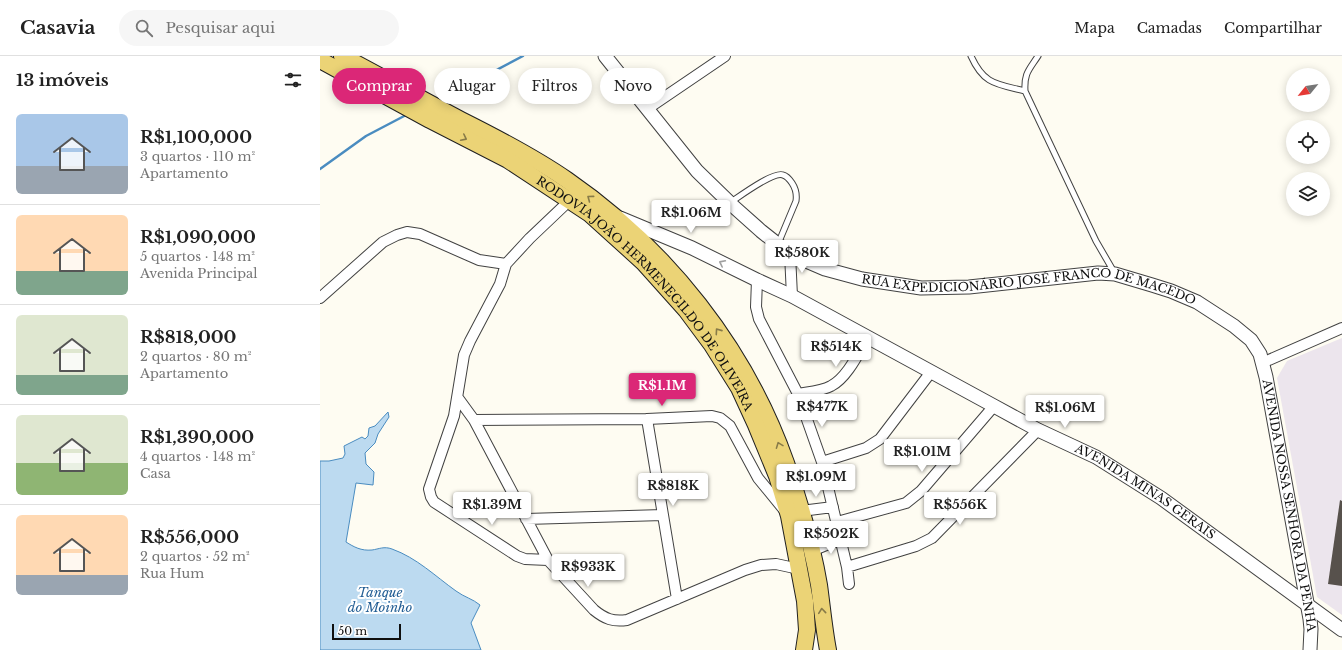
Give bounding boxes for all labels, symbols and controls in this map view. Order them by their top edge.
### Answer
search box [119,10,399,46]
text: Casavia [20,16,95,39]
icon: search [133,17,155,39]
text: Pesquisar aqui [165,18,275,37]
text: Mapa [1074,19,1115,37]
text: Camadas [1137,19,1202,37]
text: Compartilhar [1224,19,1322,37]
chip: Comprar [332,68,426,104]
chip: Alugar [434,68,510,104]
chip: Filtros [518,68,592,104]
chip: Novo [600,68,666,104]
north arrow [1286,68,1330,112]
map controls [1286,68,1330,216]
icon: filters [282,69,304,91]
text: 13 imóveis [16,70,109,91]
button: locate [1286,120,1330,164]
text: R$1,100,000 [140,127,252,148]
icon: home [48,130,96,178]
one-way arrow [460,133,468,140]
text: 3 quartos · 110 m² [140,148,255,165]
text: Apartamento [140,165,228,182]
button: layers [1286,172,1330,216]
street label: RODOVIA JOÃO HERMENEGILDO DE OLIVEIRA [534,173,757,414]
one-way arrow [587,195,594,202]
pin: R$1.06M [654,200,728,234]
text: R$1.06M [660,204,722,221]
text: R$1,090,000 [140,227,256,248]
icon: home [48,231,96,279]
pin: R$580K [769,240,835,274]
text: R$580K [774,244,830,261]
text: 5 quartos · 148 m² [140,248,255,265]
one-way arrow [718,260,726,268]
text: Avenida Principal [140,265,258,282]
street label: RUA EXPEDICIONÁRIO JOSÉ FRANCO DE MACEDO [861,265,1198,308]
text: R$818,000 [140,327,236,348]
one-way arrow [715,328,723,335]
icon: home [48,331,96,379]
pin: R$514K [803,334,869,368]
text: R$514K [810,338,862,355]
text: 2 quartos · 80 m² [140,348,251,365]
text: Apartamento [140,365,228,382]
pin: R$1.1M [629,373,695,407]
text: R$1.1M [638,377,686,394]
street label: AVENIDA NOSSA SENHORA DA PENHA [1259,377,1319,633]
pin: R$477K [789,394,855,428]
pin: R$1.06M [1028,395,1102,429]
text: R$477K [796,398,848,415]
text: R$1.06M [1034,399,1096,416]
text: R$1,390,000 [140,427,254,448]
icon: home [48,431,96,479]
pin: R$1.01M [885,439,959,473]
street label: AVENIDA MINAS GERAIS [1072,440,1219,542]
one-way arrow [776,442,784,449]
text: R$1.01M [893,443,951,460]
text: 4 quartos · 148 m² [140,448,255,465]
pin: R$1.09M [779,464,853,498]
text: Casa [140,465,171,482]
text: R$1.09M [785,468,847,485]
pin: R$818K [640,473,706,507]
text: R$818K [647,477,699,494]
pin: R$1.39M [455,492,529,526]
pin: R$556K [927,492,993,526]
text: R$1.39M [462,496,522,513]
text: R$556K [933,496,987,513]
pin: R$502K [798,521,864,555]
text: R$502K [803,525,859,542]
text: R$556,000 [140,527,239,548]
icon: home [48,531,96,579]
text: 2 quartos · 52 m² [140,548,250,565]
pin: R$933K [555,554,621,588]
text: R$933K [561,558,615,575]
text: Rua Hum [140,565,204,582]
water label: Tanque do Moinho [348,584,412,616]
one-way arrow [818,608,827,614]
scale bar [332,622,401,641]
text: 50 m [338,624,367,638]

